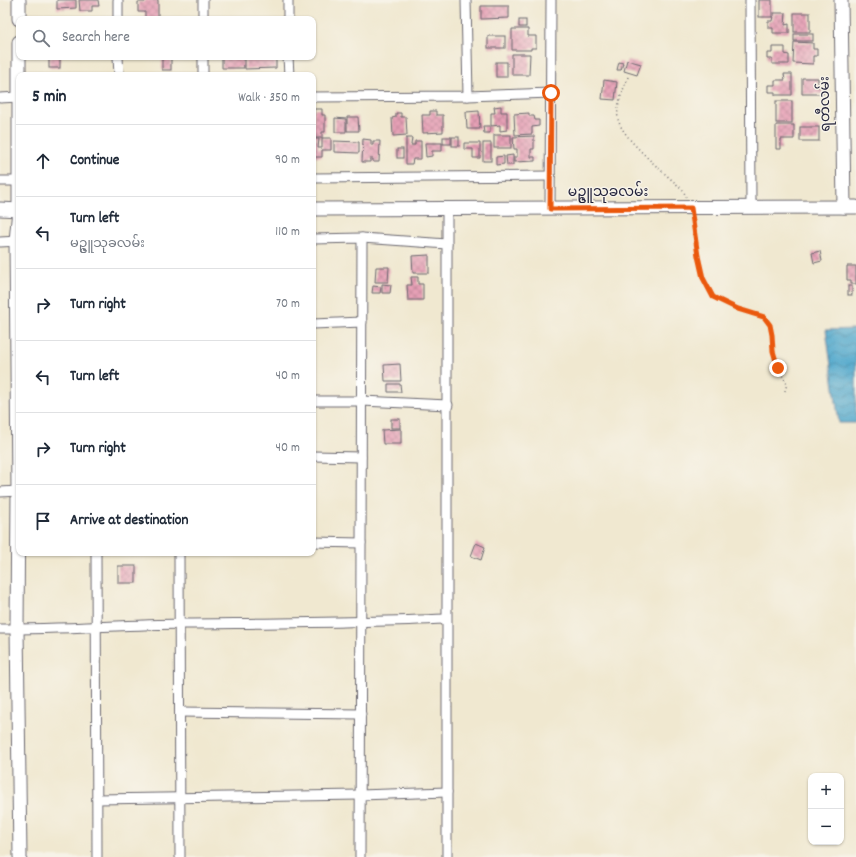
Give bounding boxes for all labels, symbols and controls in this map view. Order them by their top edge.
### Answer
search box [16,16,316,60]
icon: search [30,27,52,49]
text: Search here [62,27,130,49]
street label: ရတီလမ်း [814,76,836,132]
route start [542,84,560,102]
text: 5 min [32,86,66,110]
text: Walk · 350 m [238,89,300,108]
icon: ahead [32,150,54,172]
text: Continue [70,150,119,172]
text: 90 m [275,151,300,170]
street label: မဥ္ဇူသုခလမ်း [568,181,648,203]
text: Turn left [70,208,119,230]
icon: left [32,222,54,244]
text: 110 m [275,223,300,242]
text: မဥ္ဇူသုခလမ်း [70,235,145,254]
icon: right [32,294,54,316]
text: Turn right [70,294,126,316]
text: 70 m [276,295,300,314]
route end [769,359,787,377]
icon: left [32,366,54,388]
text: Turn left [70,366,119,388]
text: 40 m [276,367,300,386]
icon: right [32,438,54,460]
text: Turn right [70,438,126,460]
text: 40 m [276,439,300,458]
icon: arrive [32,510,54,532]
text: Arrive at destination [70,510,188,532]
map controls [808,773,844,845]
button: + [808,773,844,809]
button: − [808,809,844,845]

